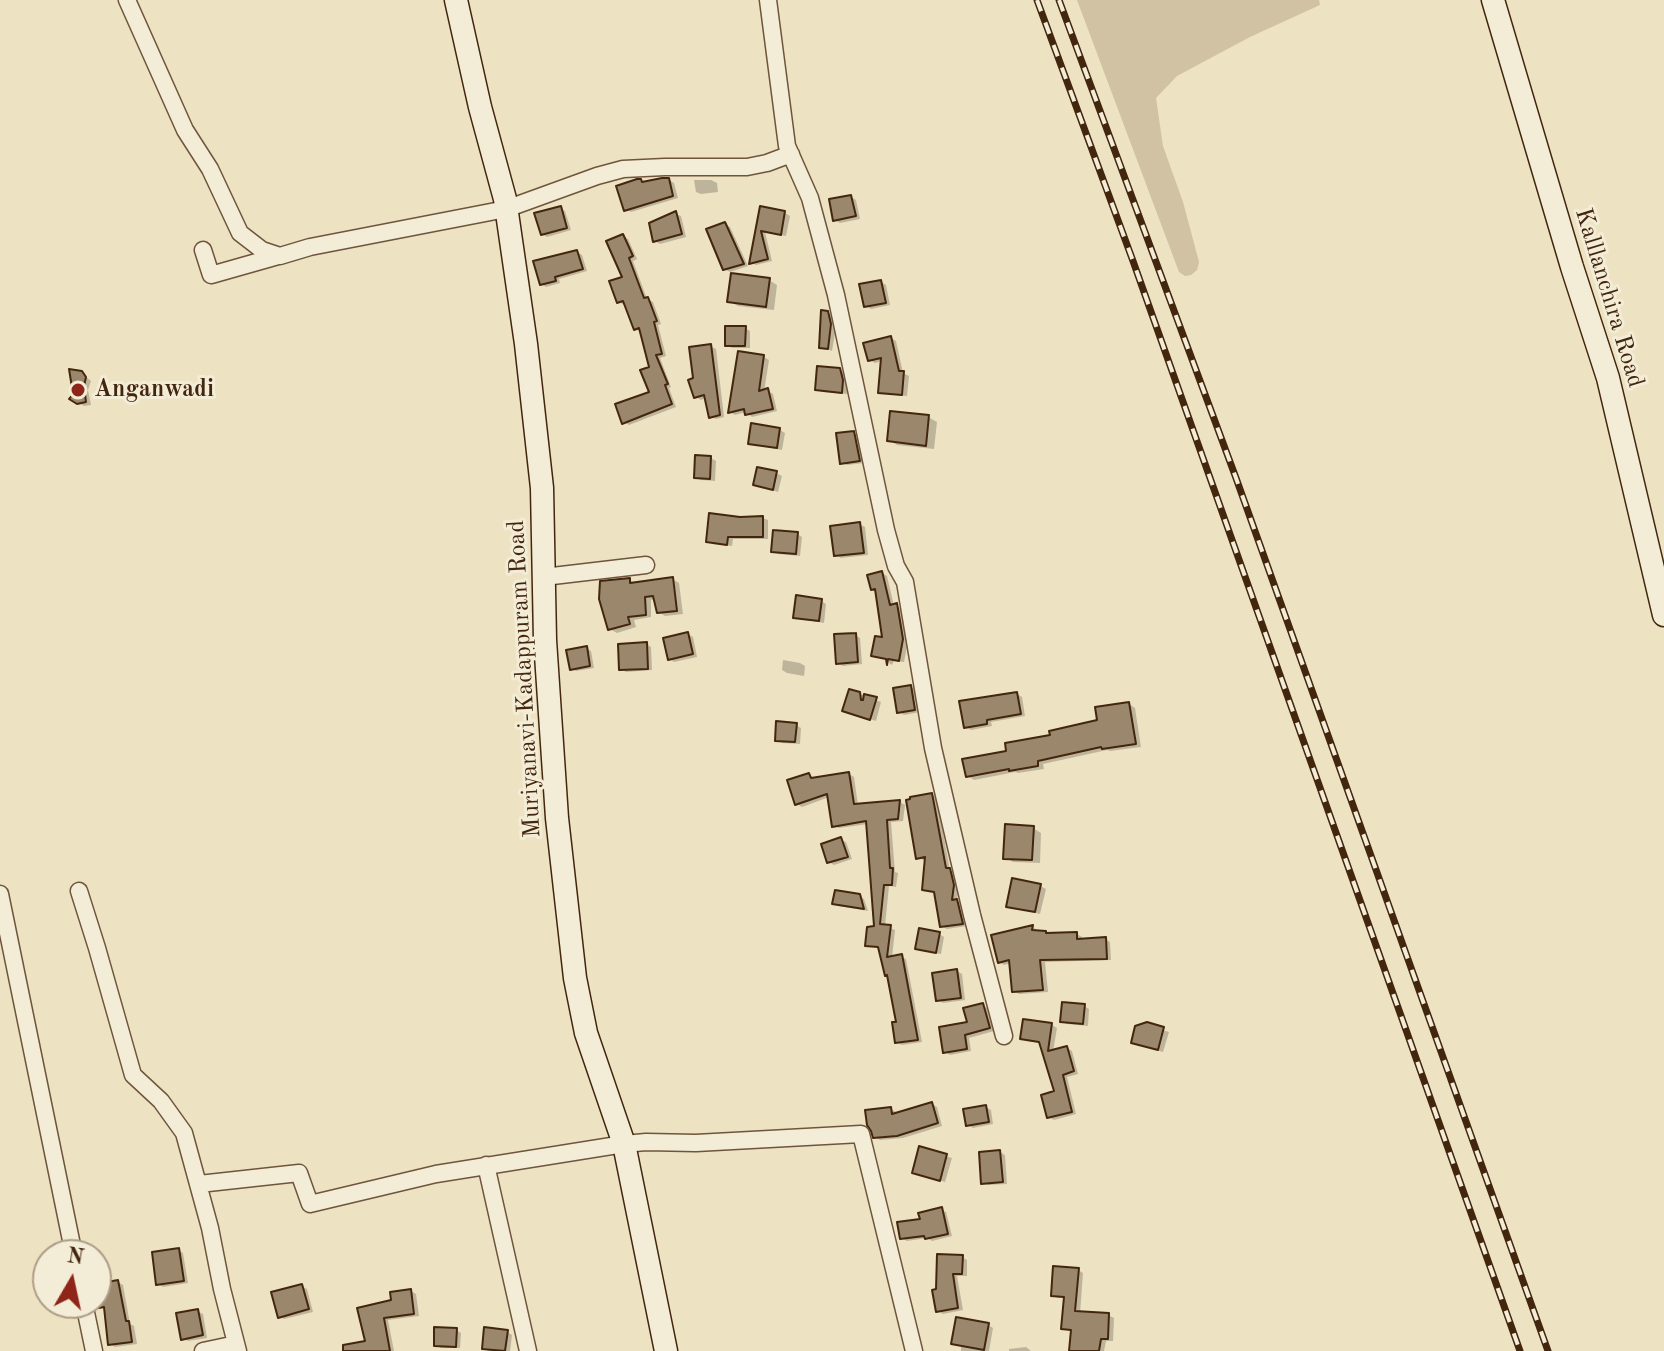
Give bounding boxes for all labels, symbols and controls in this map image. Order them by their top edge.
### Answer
street label: Kalllanchira Road [1568,205,1650,391]
place label: Anganwadi [94,376,214,404]
marker: Anganwadi [69,381,87,399]
street label: Muriyanavi-Kadappuram Road [502,519,548,839]
north arrow [32,1239,112,1319]
text: N [65,1245,85,1269]

